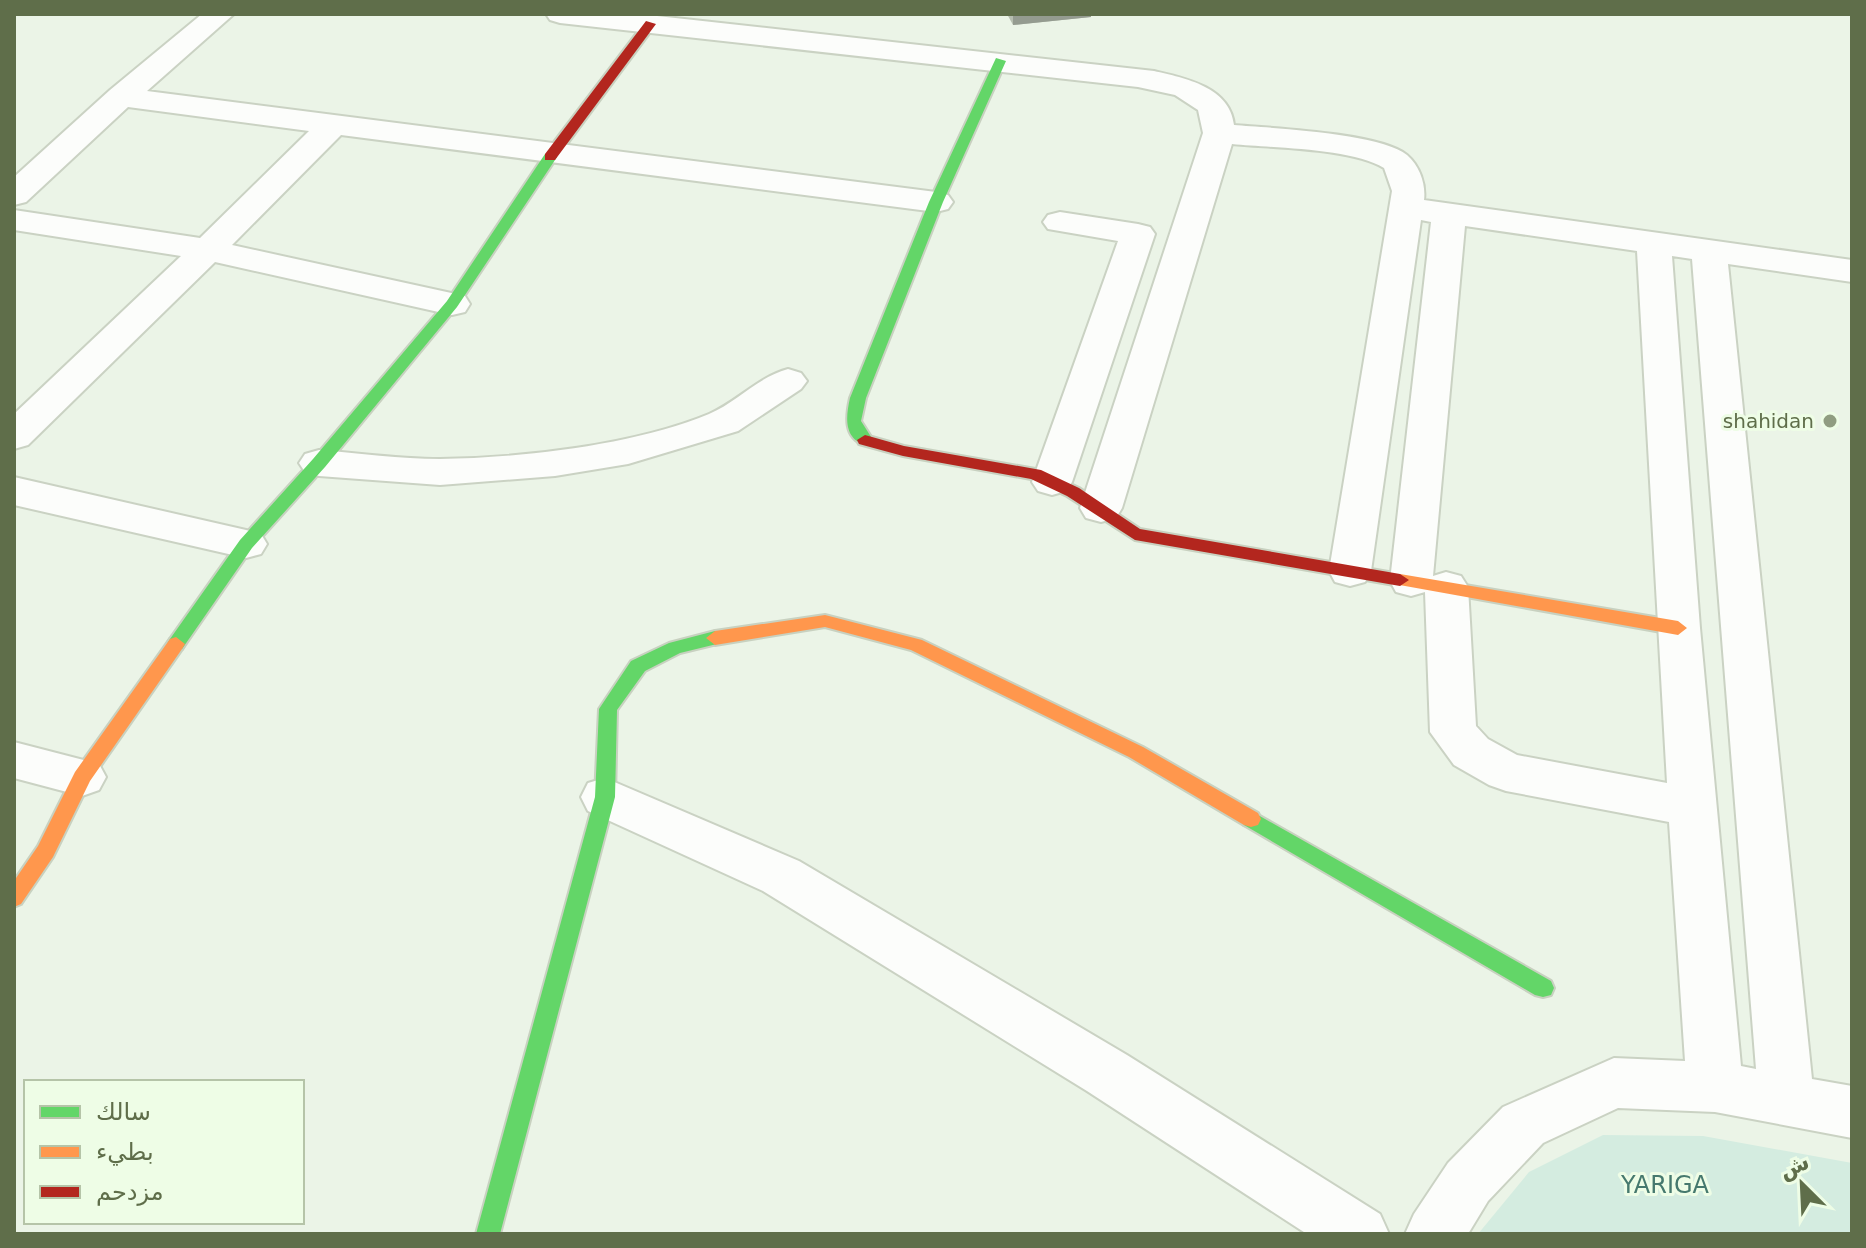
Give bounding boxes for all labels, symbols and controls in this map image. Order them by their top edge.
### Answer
place label: shahidan [1723,409,1814,433]
marker: shahidan [1821,412,1839,430]
legend [24,1080,304,1224]
text: سالك [96,1098,151,1126]
text: بطيء [96,1138,154,1166]
north arrow [1762,1144,1842,1224]
text: ش [1775,1149,1813,1184]
park label: YARIGA [1620,1171,1710,1199]
text: مزدحم [96,1178,164,1206]

